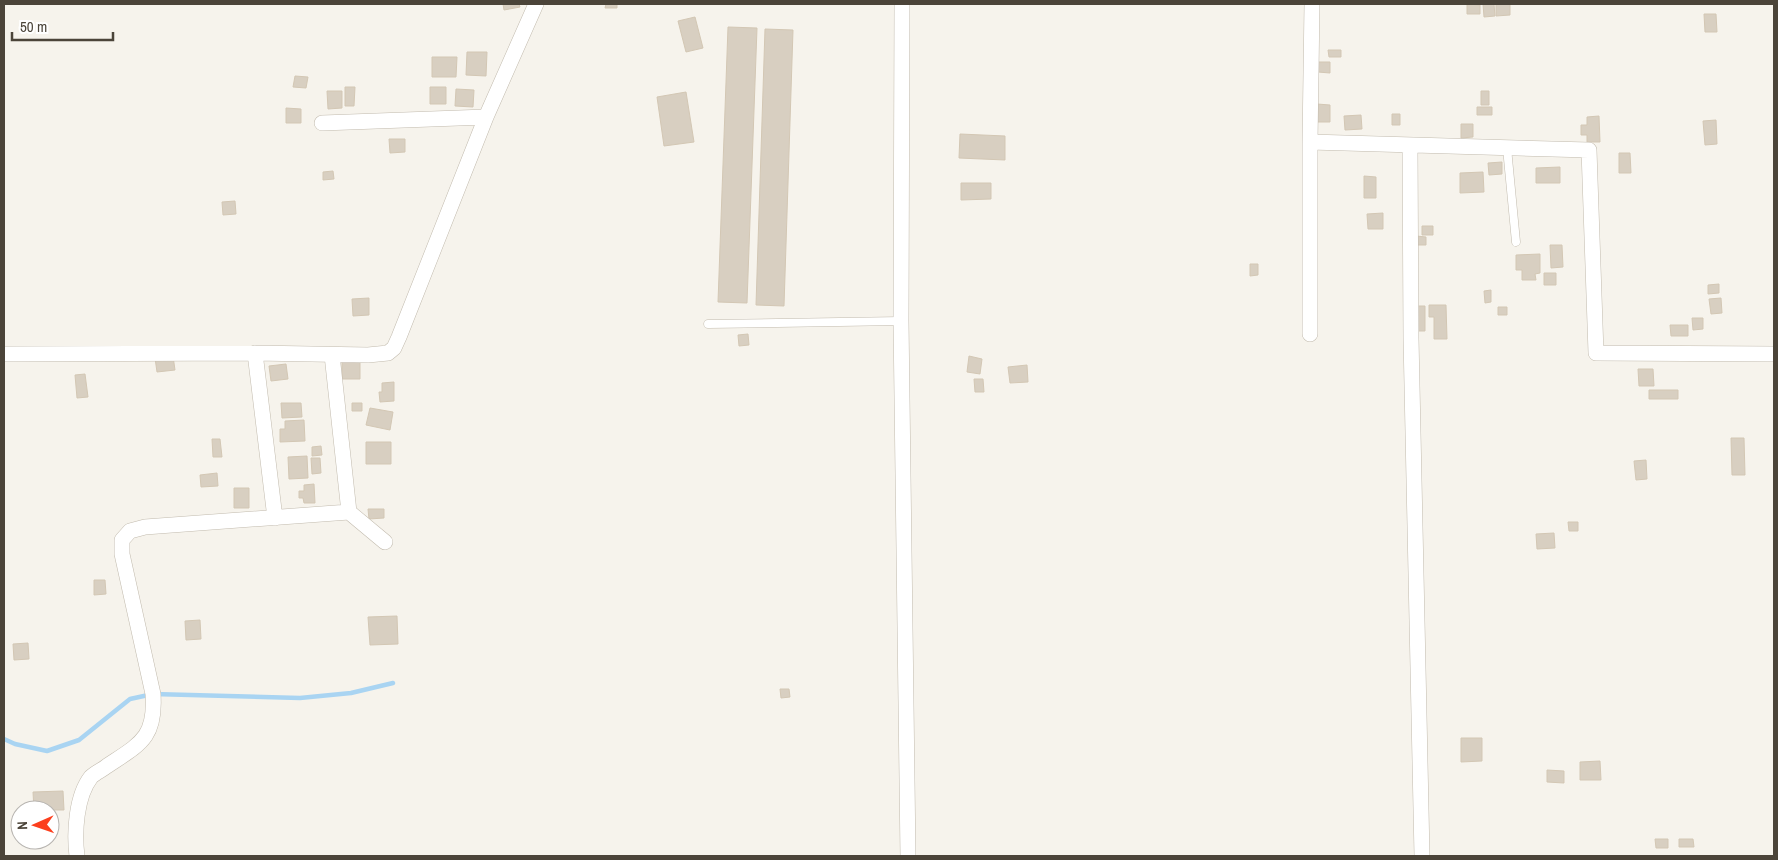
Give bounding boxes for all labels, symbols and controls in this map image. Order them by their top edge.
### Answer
scale bar [12,10,114,42]
text: 50 m [20,16,47,37]
north arrow [10,800,60,850]
text: N [13,821,31,830]

